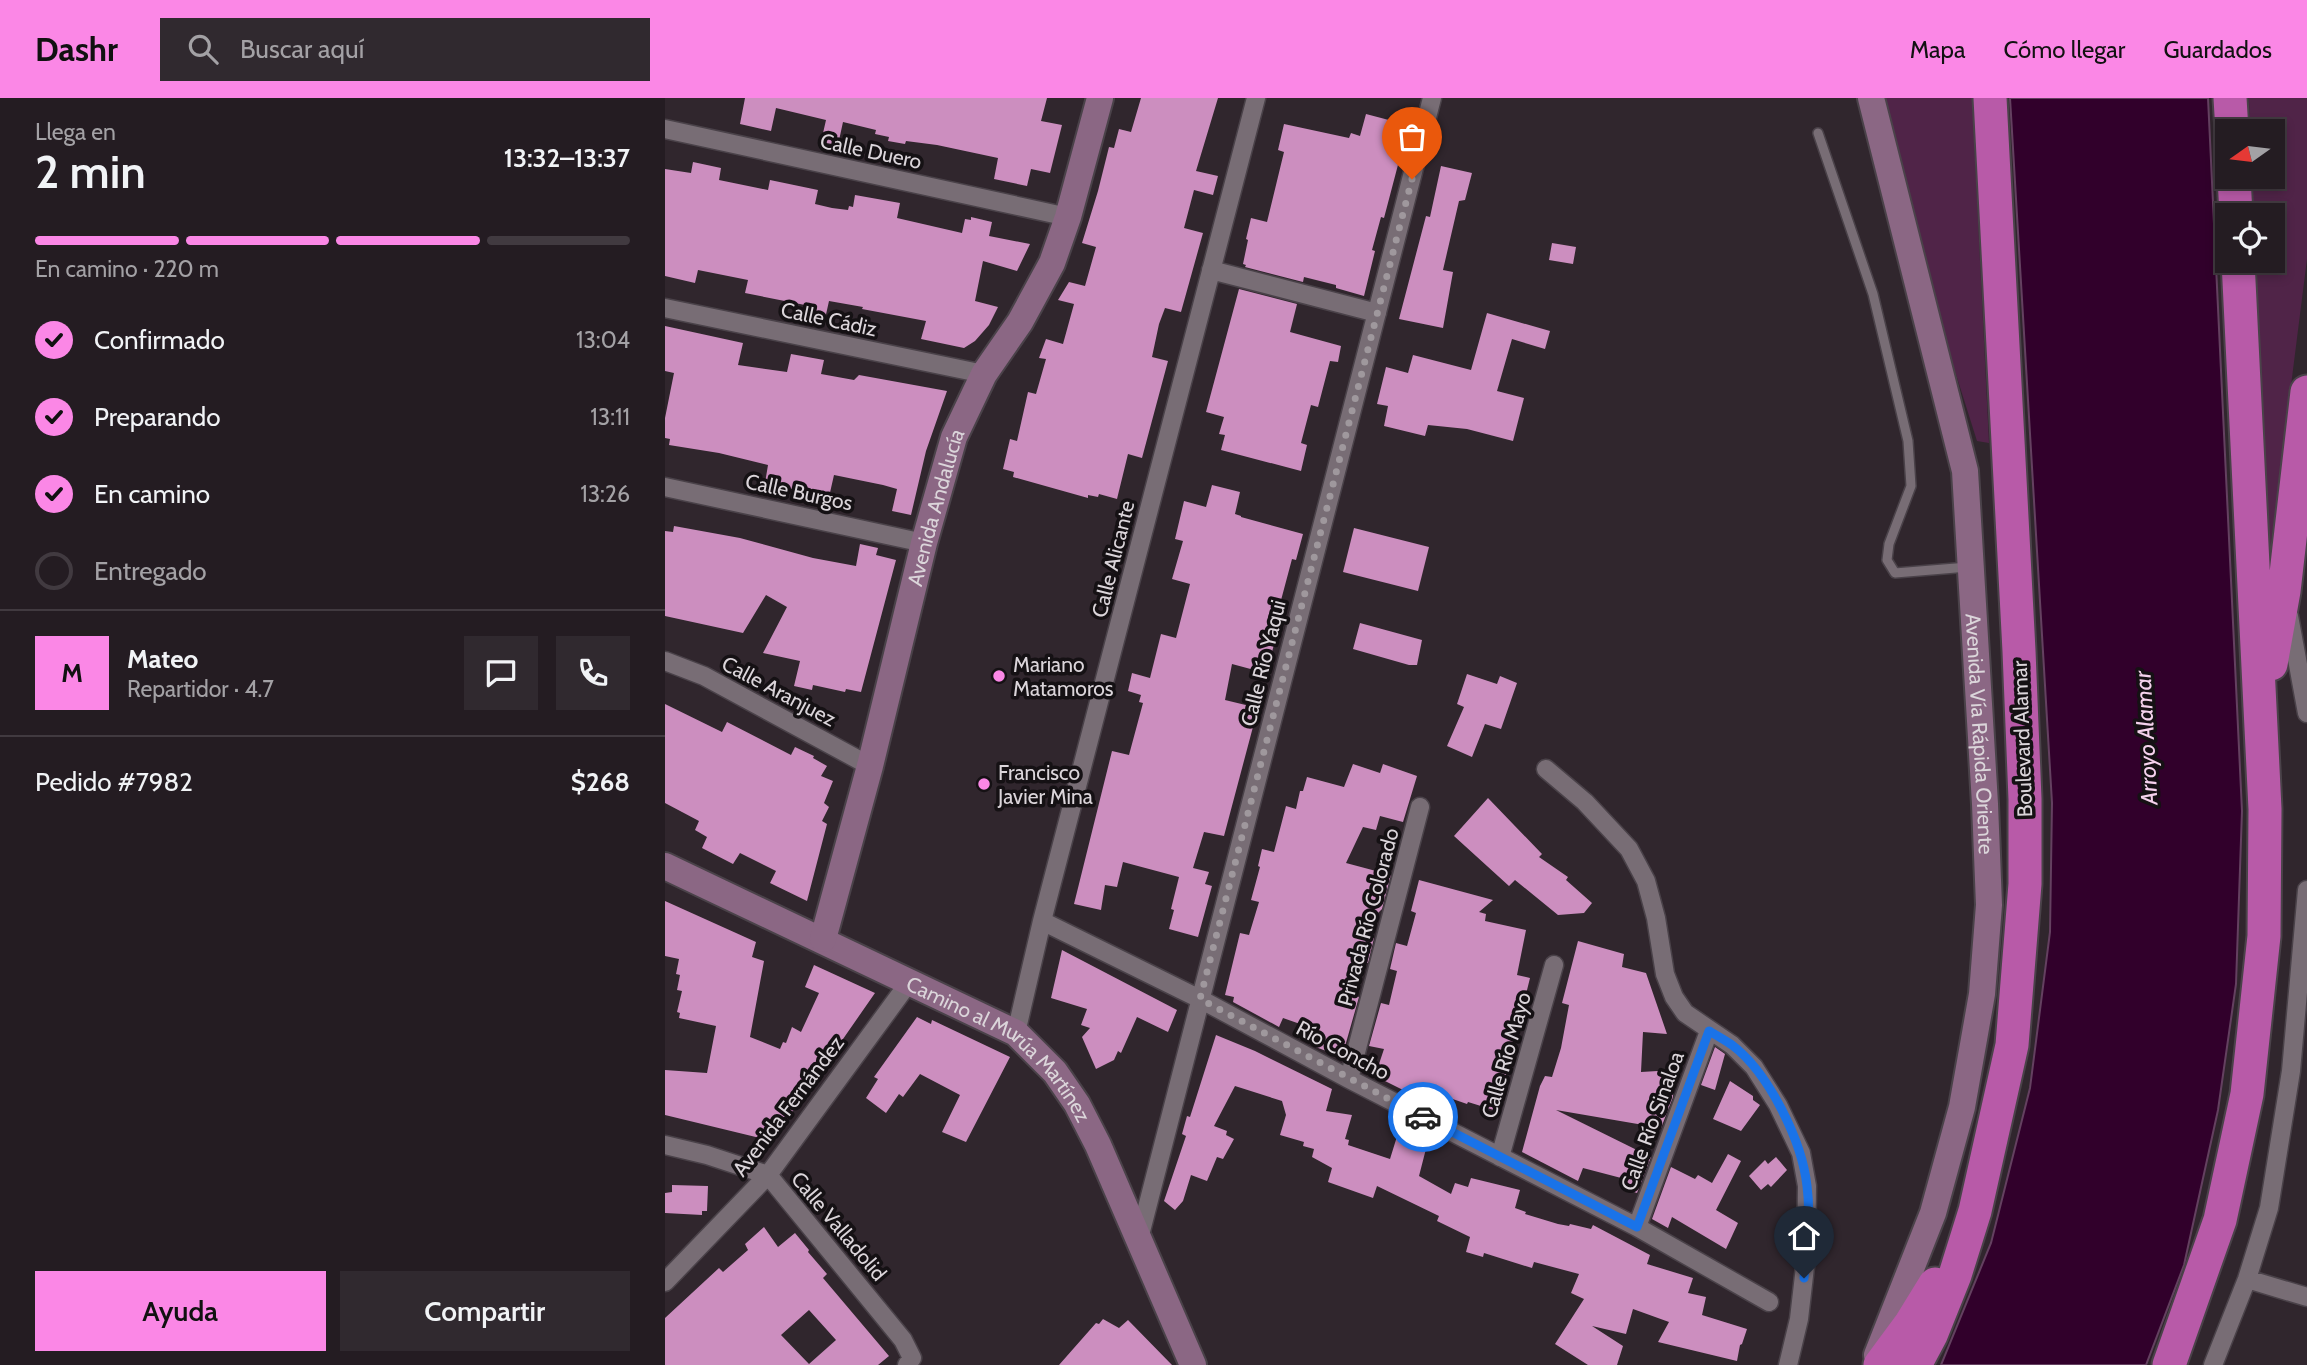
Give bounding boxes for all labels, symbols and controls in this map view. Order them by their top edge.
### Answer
search box [160,18,650,81]
text: Dashr [35,29,118,69]
icon: search [184,30,222,68]
text: Buscar aquí [240,33,364,65]
text: Mapa [1910,35,1966,64]
text: Cómo llegar [2004,35,2125,64]
text: Guardados [2163,35,2272,64]
pin [1382,107,1442,179]
text: Llega en [35,118,116,146]
icon: bag [1393,118,1431,156]
north arrow [2215,119,2285,189]
map controls [2215,119,2285,273]
street label: Calle Duero [818,128,924,174]
text: 13:32–13:37 [504,142,630,174]
text: 2 min [35,144,146,200]
button: locate [2215,203,2285,273]
text: En camino · 220 m [35,255,219,283]
street label: Calle Cádiz [779,297,879,341]
icon: check [35,321,73,359]
text: Confirmado [94,324,225,356]
text: 13:04 [576,326,630,354]
icon: check [35,398,73,436]
text: Preparando [94,401,221,433]
text: 13:11 [590,403,630,431]
street label: Avenida Andalucía [902,424,969,589]
street label: Calle Burgos [743,468,855,516]
icon: check [35,475,73,513]
text: En camino [94,478,210,510]
text: 13:26 [580,480,630,508]
street label: Calle Alicante [1086,498,1140,620]
text: Entregado [94,555,207,587]
street label: Calle Río Yaqui [1235,597,1291,729]
street label: Avenida Vía Rápida Oriente [1961,613,1999,855]
button: chat [464,636,538,710]
button: phone [556,636,630,710]
text: Mateo [127,643,198,675]
street label: Calle Aranjuez [717,650,840,732]
place label: Mariano Matamoros [1013,652,1114,701]
text: M [61,657,83,689]
street label: Boulevard Alamar [2007,660,2037,818]
marker: Mariano Matamoros [991,668,1007,684]
water label: Arroyo Alamar [2128,669,2164,807]
text: Repartidor · 4.7 [127,675,274,703]
place label: Francisco Javier Mina [997,760,1093,809]
text: Pedido #7982 [35,766,193,798]
text: $268 [571,766,630,798]
marker: Francisco Javier Mina [976,776,992,792]
street label: Privada Río Colorado [1332,825,1404,1009]
street label: Camino al Murúa Martínez [903,970,1096,1126]
street label: Calle Río Mayo [1476,989,1536,1121]
street label: Río Concho [1292,1015,1394,1085]
street label: Avenida Fernández [727,1031,849,1181]
street label: Calle Río Sinaloa [1615,1048,1689,1194]
courier [1388,1082,1458,1152]
icon: car [1404,1098,1442,1136]
street label: Calle Valladolid [786,1166,892,1286]
pin [1774,1206,1834,1278]
icon: home [1785,1217,1823,1255]
button: Ayuda [35,1271,326,1351]
button: Compartir [340,1271,630,1351]

